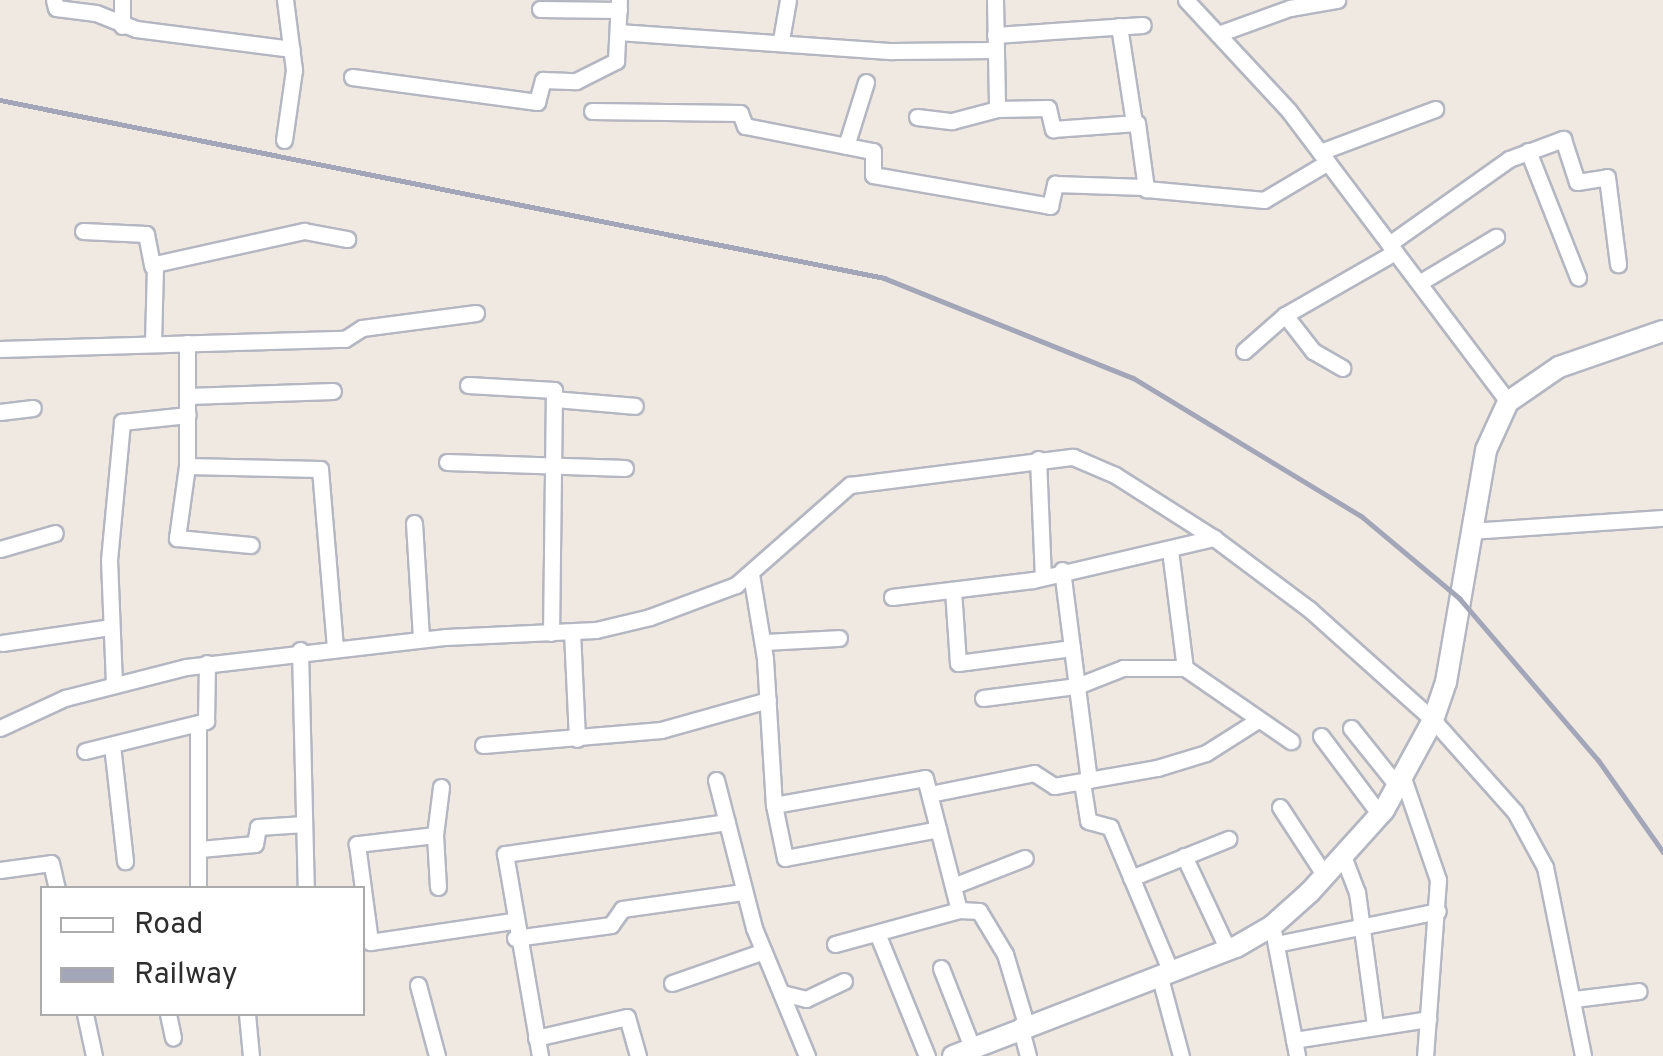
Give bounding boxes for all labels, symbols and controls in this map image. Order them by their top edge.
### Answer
legend [40,886,365,1016]
text: Road [134,907,203,944]
text: Railway [134,957,238,994]

